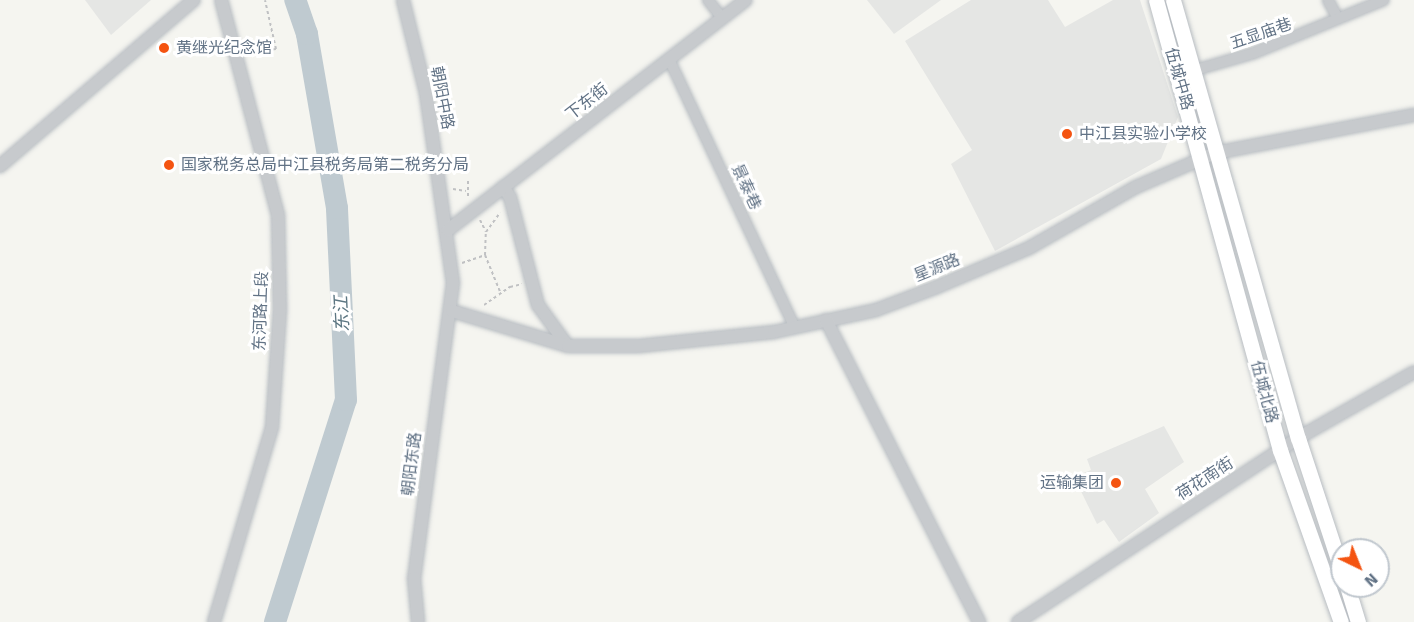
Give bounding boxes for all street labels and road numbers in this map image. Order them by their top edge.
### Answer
street label: 五显庙巷 [1228,15,1294,53]
street label: 伍城中路 [1161,46,1197,112]
street label: 朝阳中路 [426,65,458,131]
street label: 下东街 [562,80,612,124]
street label: 景泰巷 [727,161,765,213]
street label: 星源路 [911,250,963,286]
street label: 东河路上段 [250,271,272,351]
street label: 伍城北路 [1246,359,1282,425]
street label: 朝阳东路 [399,431,425,497]
street label: 荷花南街 [1173,454,1237,504]

